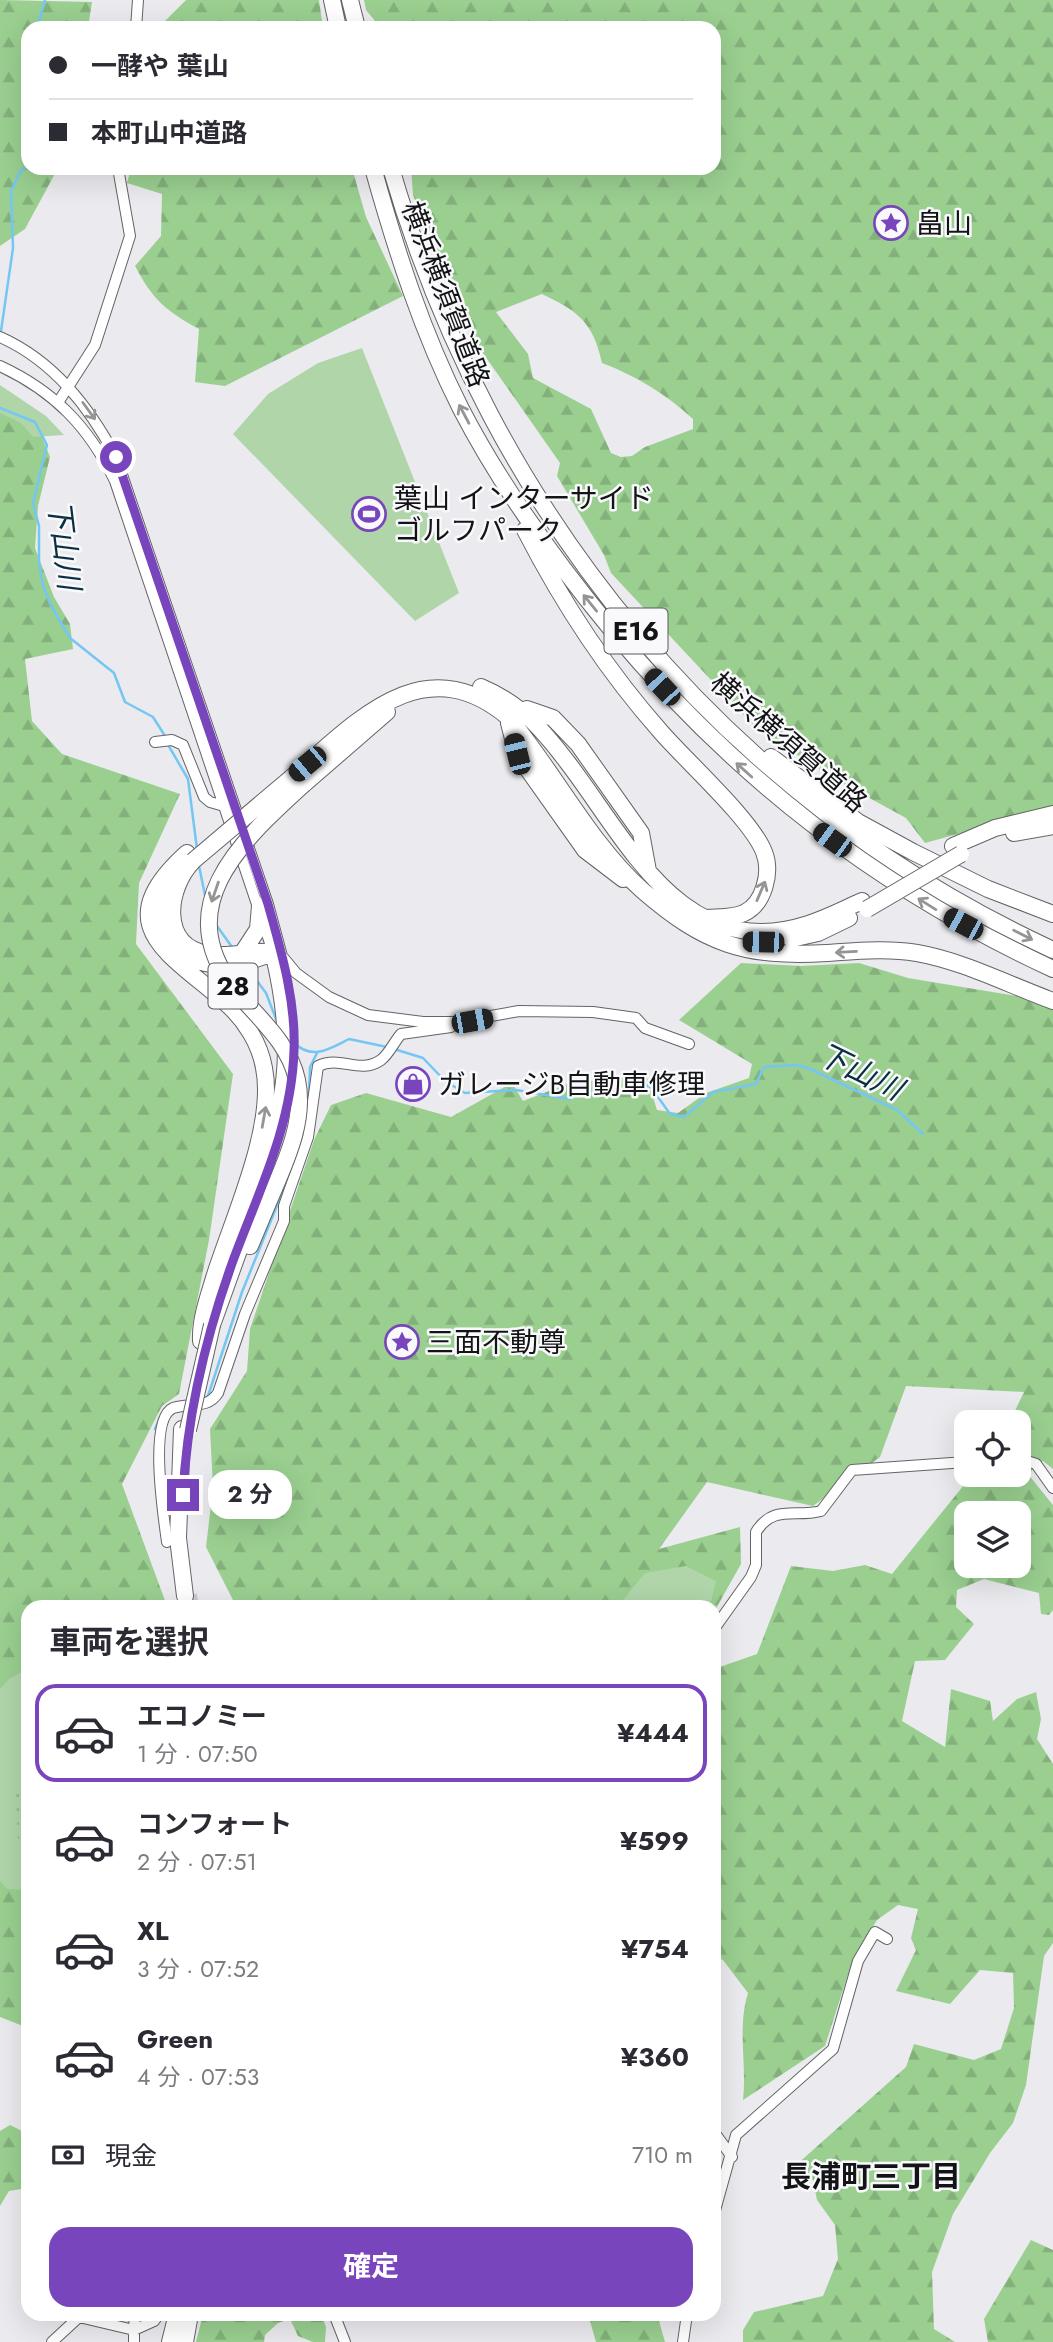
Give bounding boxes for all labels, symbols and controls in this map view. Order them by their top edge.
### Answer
text: 一酵や 葉山 [91,47,229,85]
text: 本町山中道路 [91,114,247,152]
street label: 横浜横須賀道路 [391,195,500,393]
place label: 畠山 [916,203,972,244]
place icon: 畠山 [872,204,910,242]
one-way arrow [81,402,96,420]
one-way arrow [457,404,471,424]
route start [100,441,132,473]
place label: 葉山 インターサイド ゴルフパーク [394,478,654,551]
sports icon: 葉山 インターサイド ゴルフパーク [350,495,388,533]
water label: 下山川 [38,498,92,595]
one-way arrow [582,594,597,612]
road number: E16 [604,608,668,653]
street label: 横浜横須賀道路 [701,663,876,822]
car [640,664,685,710]
car [502,731,533,777]
car [285,742,330,786]
one-way arrow [736,761,753,778]
car [809,819,856,861]
one-way arrow [208,880,220,902]
one-way arrow [755,881,768,902]
one-way arrow [918,897,938,911]
car [940,905,987,943]
one-way arrow [1012,929,1033,942]
car [742,931,785,953]
one-way arrow [835,946,858,959]
road number: 28 [208,964,258,1009]
car [450,1007,495,1035]
water label: 下山川 [810,1032,913,1112]
place label: ガレージB自動車修理 [438,1064,705,1105]
shop icon: ガレージB自動車修理 [394,1065,432,1103]
one-way arrow [258,1106,271,1129]
place label: 三面不動尊 [426,1322,566,1363]
place icon: 三面不動尊 [383,1323,421,1361]
map controls [954,1410,1031,1578]
button: locate [954,1410,1031,1487]
callout: 2 分 [208,1470,292,1520]
text: 2 分 [228,1477,273,1511]
route end [167,1479,199,1511]
button: layers [954,1501,1031,1578]
text: 車両を選択 [49,1619,209,1665]
text: エコノミー [137,1697,267,1735]
icon: car [53,1702,116,1765]
text: ¥444 [617,1714,689,1752]
text: 1 分 · 07:50 [137,1737,258,1771]
text: コンフォート [137,1805,292,1843]
icon: car [53,1810,116,1873]
text: ¥599 [620,1822,689,1860]
text: 2 分 · 07:51 [137,1845,257,1879]
text: XL [137,1912,169,1950]
icon: car [53,1918,116,1981]
text: ¥754 [621,1930,689,1968]
text: 3 分 · 07:52 [137,1952,259,1986]
text: Green [137,2020,213,2058]
icon: car [53,2026,116,2089]
text: ¥360 [621,2038,689,2076]
text: 4 分 · 07:53 [137,2060,259,2094]
icon: cash [49,2136,87,2174]
text: 現金 [105,2137,157,2175]
text: 710 m [632,2138,693,2172]
district label: 長浦町三丁目 [781,2155,961,2198]
button: 確定 [49,2227,693,2307]

